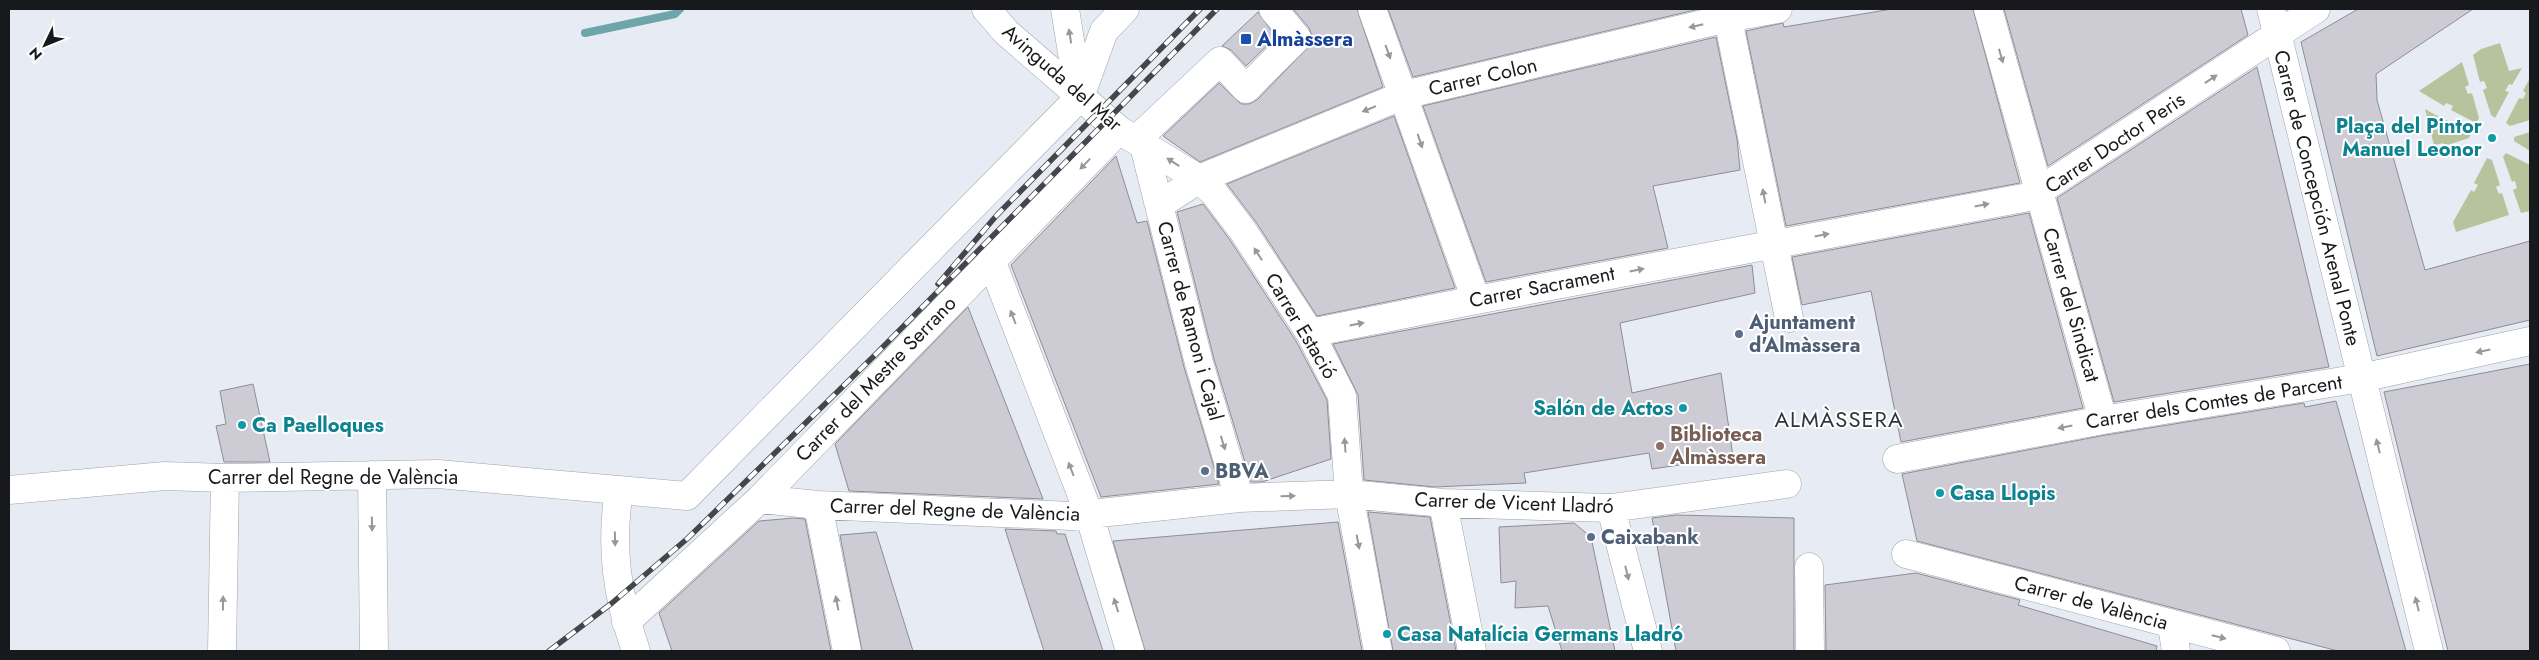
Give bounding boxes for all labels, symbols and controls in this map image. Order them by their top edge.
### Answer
street label: Avinguda del Mar [996,18,1128,138]
north arrow [20,20,70,70]
one-way arrow [1689,22,1704,30]
place label: Almàssera [1256,25,1353,54]
one-way arrow [1065,27,1073,43]
marker: Almàssera [1239,32,1253,46]
text: N [24,43,47,65]
one-way arrow [1384,45,1392,60]
street label: Carrer de Concepción Arenal Ponte [2266,47,2368,349]
one-way arrow [1998,48,2006,63]
street label: Carrer Colon [1426,50,1540,104]
one-way arrow [2204,75,2217,84]
street label: Carrer Doctor Peris [2039,85,2191,201]
one-way arrow [1362,106,1377,114]
place label: Plaça del Pintor Manuel Leonor [2336,112,2483,164]
marker: Plaça del Pintor Manuel Leonor [2486,132,2498,144]
one-way arrow [1417,134,1424,149]
one-way arrow [1166,157,1180,167]
one-way arrow [1079,158,1091,170]
one-way arrow [1760,189,1768,204]
one-way arrow [1974,201,1990,209]
street label: Carrer de Ramon i Cajal [1149,218,1231,424]
street label: Carrer del Sindicat [2035,224,2107,386]
one-way arrow [1814,231,1830,239]
one-way arrow [1253,247,1262,260]
street label: Carrer Sacrament [1467,259,1617,315]
one-way arrow [1630,265,1646,273]
street label: Carrer Estació [1258,268,1344,385]
street label: Carrer del Mestre Serrano [789,290,963,468]
place label: Ajuntament d'Almàssera [1748,308,1861,360]
one-way arrow [1008,310,1016,325]
one-way arrow [1350,319,1366,327]
marker: Ajuntament d'Almàssera [1733,328,1745,340]
one-way arrow [2474,348,2490,356]
street label: Carrer dels Comtes de Parcent [2084,367,2344,437]
place label: Salón de Actos [1533,394,1673,423]
marker: Salón de Actos [1677,402,1689,414]
district label: ALMÀSSERA [1775,403,1903,435]
place label: Ca Paelloques [252,411,384,440]
marker: Ca Paelloques [236,419,248,431]
place label: Biblioteca Almàssera [1669,420,1766,472]
one-way arrow [2057,423,2072,431]
one-way arrow [1219,436,1227,451]
one-way arrow [1341,437,1349,453]
one-way arrow [2374,439,2382,454]
marker: Biblioteca Almàssera [1654,440,1666,452]
place label: BBVA [1215,457,1269,486]
one-way arrow [1067,461,1075,476]
street label: Carrer del Regne de València [208,463,458,492]
marker: BBVA [1199,465,1211,477]
place label: Casa Llopis [1950,479,2055,508]
street label: Carrer de Vicent Lladró [1414,485,1614,521]
marker: Casa Llopis [1934,487,1946,499]
street label: Carrer del Regne de València [829,491,1081,529]
one-way arrow [1280,492,1296,500]
one-way arrow [368,516,376,532]
place label: Caixabank [1601,523,1699,552]
one-way arrow [611,531,619,547]
marker: Caixabank [1585,531,1597,543]
one-way arrow [1354,534,1362,550]
one-way arrow [1624,565,1632,580]
street label: Carrer de València [2011,569,2171,637]
one-way arrow [219,594,227,610]
one-way arrow [833,595,841,611]
one-way arrow [2413,596,2421,611]
one-way arrow [1111,597,1119,612]
place label: Casa Natalícia Germans Lladró [1397,620,1683,649]
marker: Casa Natalícia Germans Lladró [1381,628,1393,640]
one-way arrow [2212,633,2227,641]

